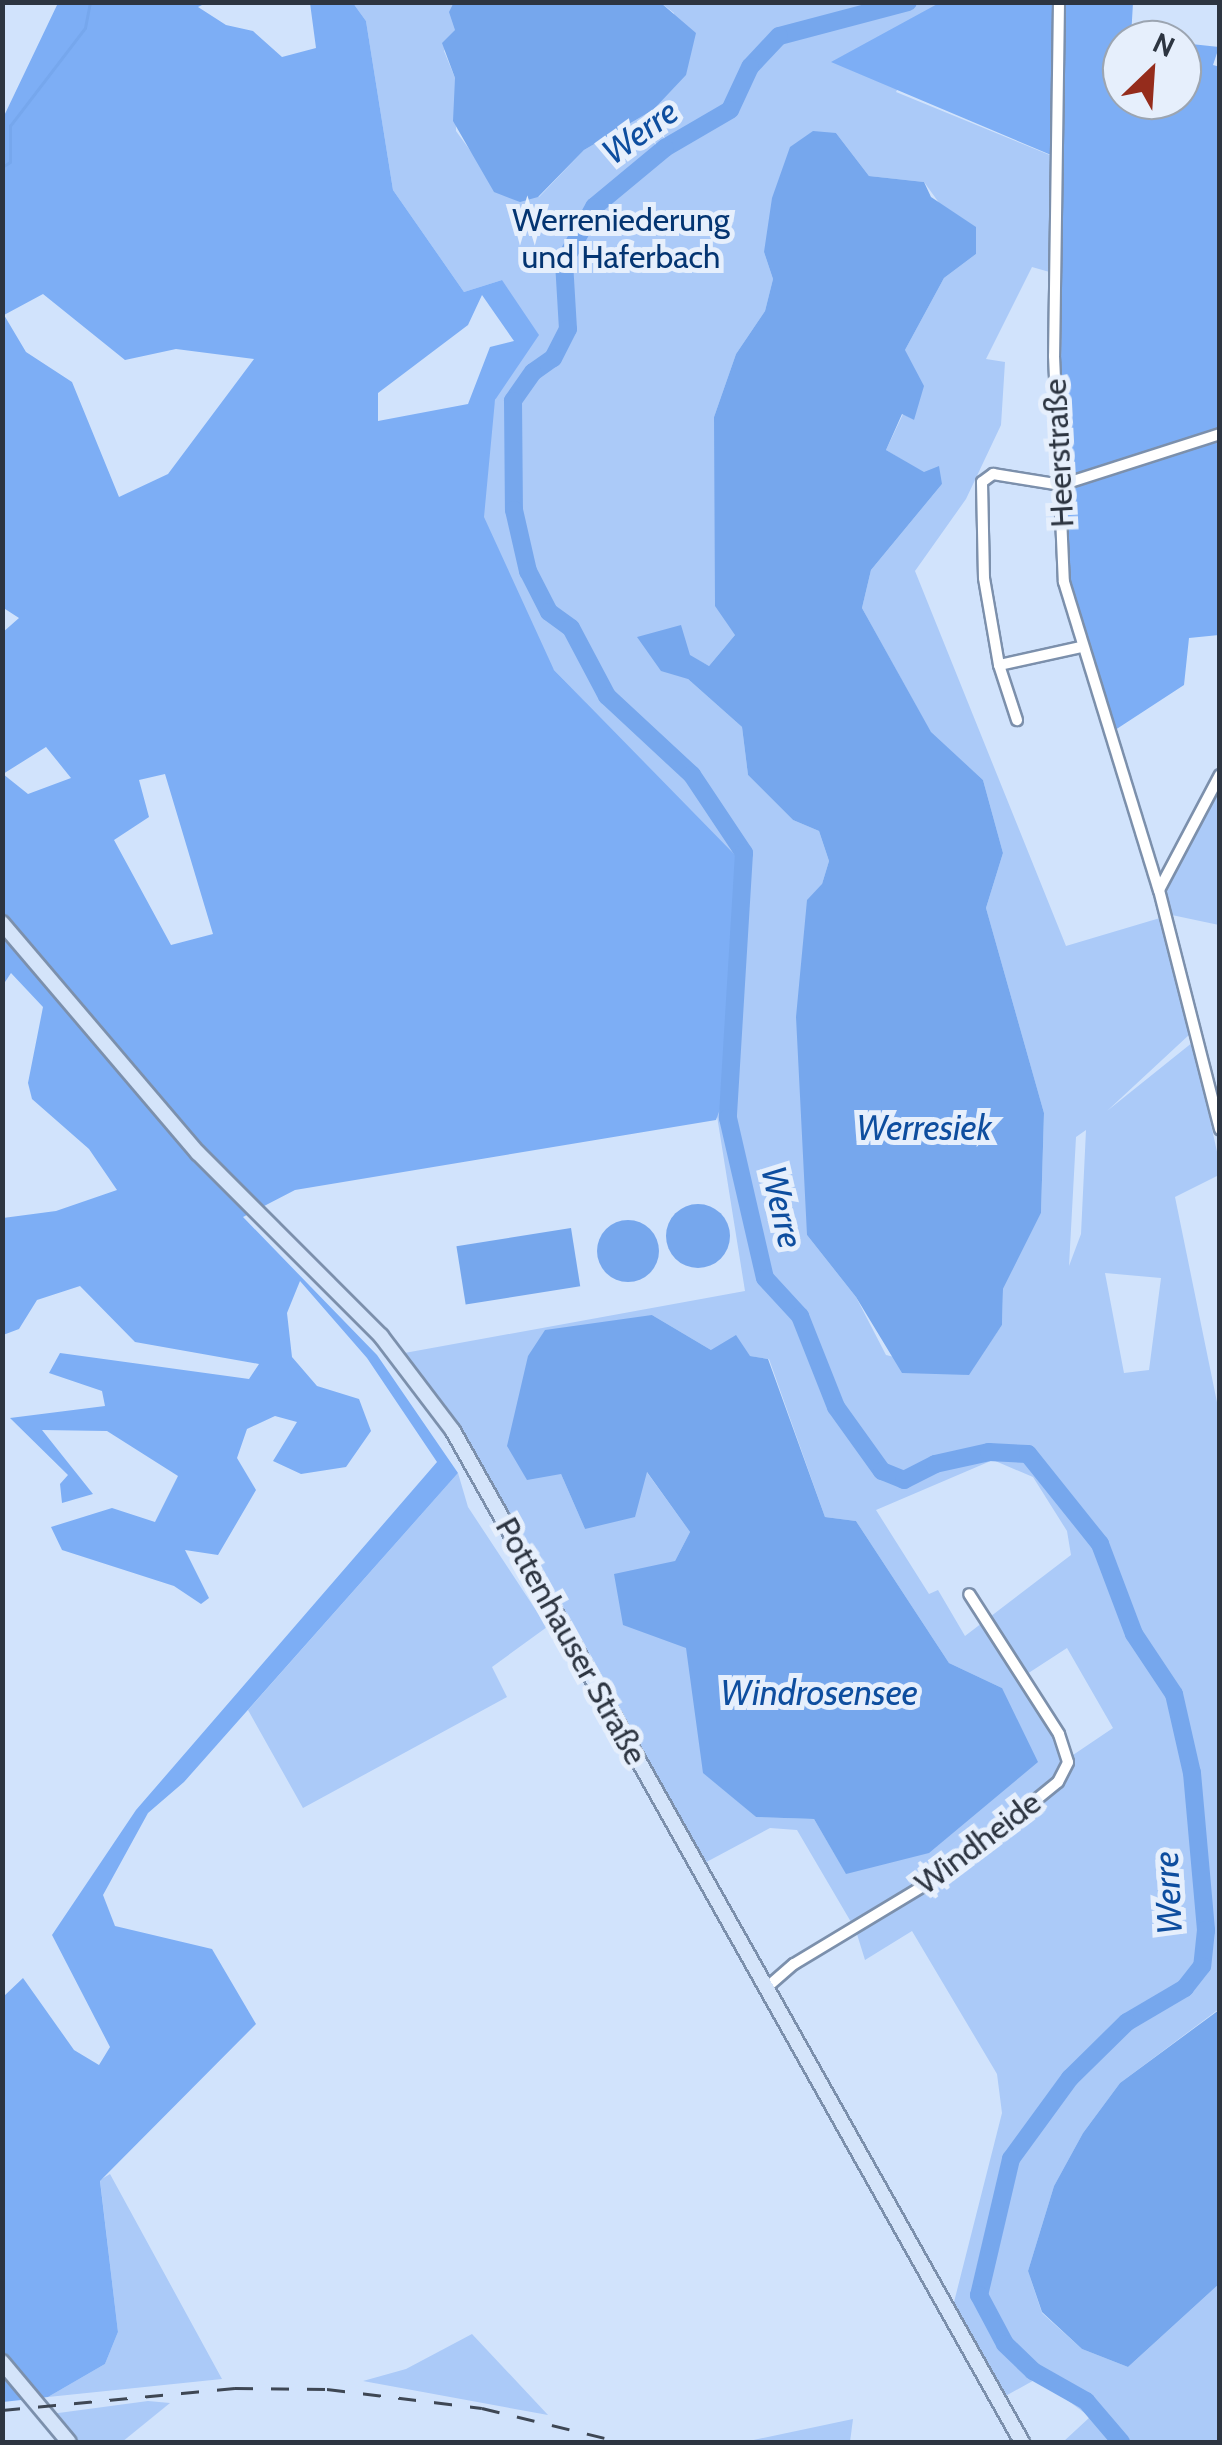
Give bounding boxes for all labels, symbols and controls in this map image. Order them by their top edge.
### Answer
north arrow [1102,20,1202,120]
text: N [1148,25,1180,64]
water label: Werre [594,91,686,173]
park label: Werreniederung und Haferbach [512,202,730,277]
street label: Heerstraße [1036,378,1082,528]
water label: Werresiek [856,1107,992,1149]
water label: Werre [752,1162,812,1252]
street label: Pottenhauser Straße [487,1511,655,1771]
water label: Windrosensee [720,1672,918,1714]
street label: Windheide [908,1783,1048,1903]
water label: Werre [1145,1850,1191,1936]

